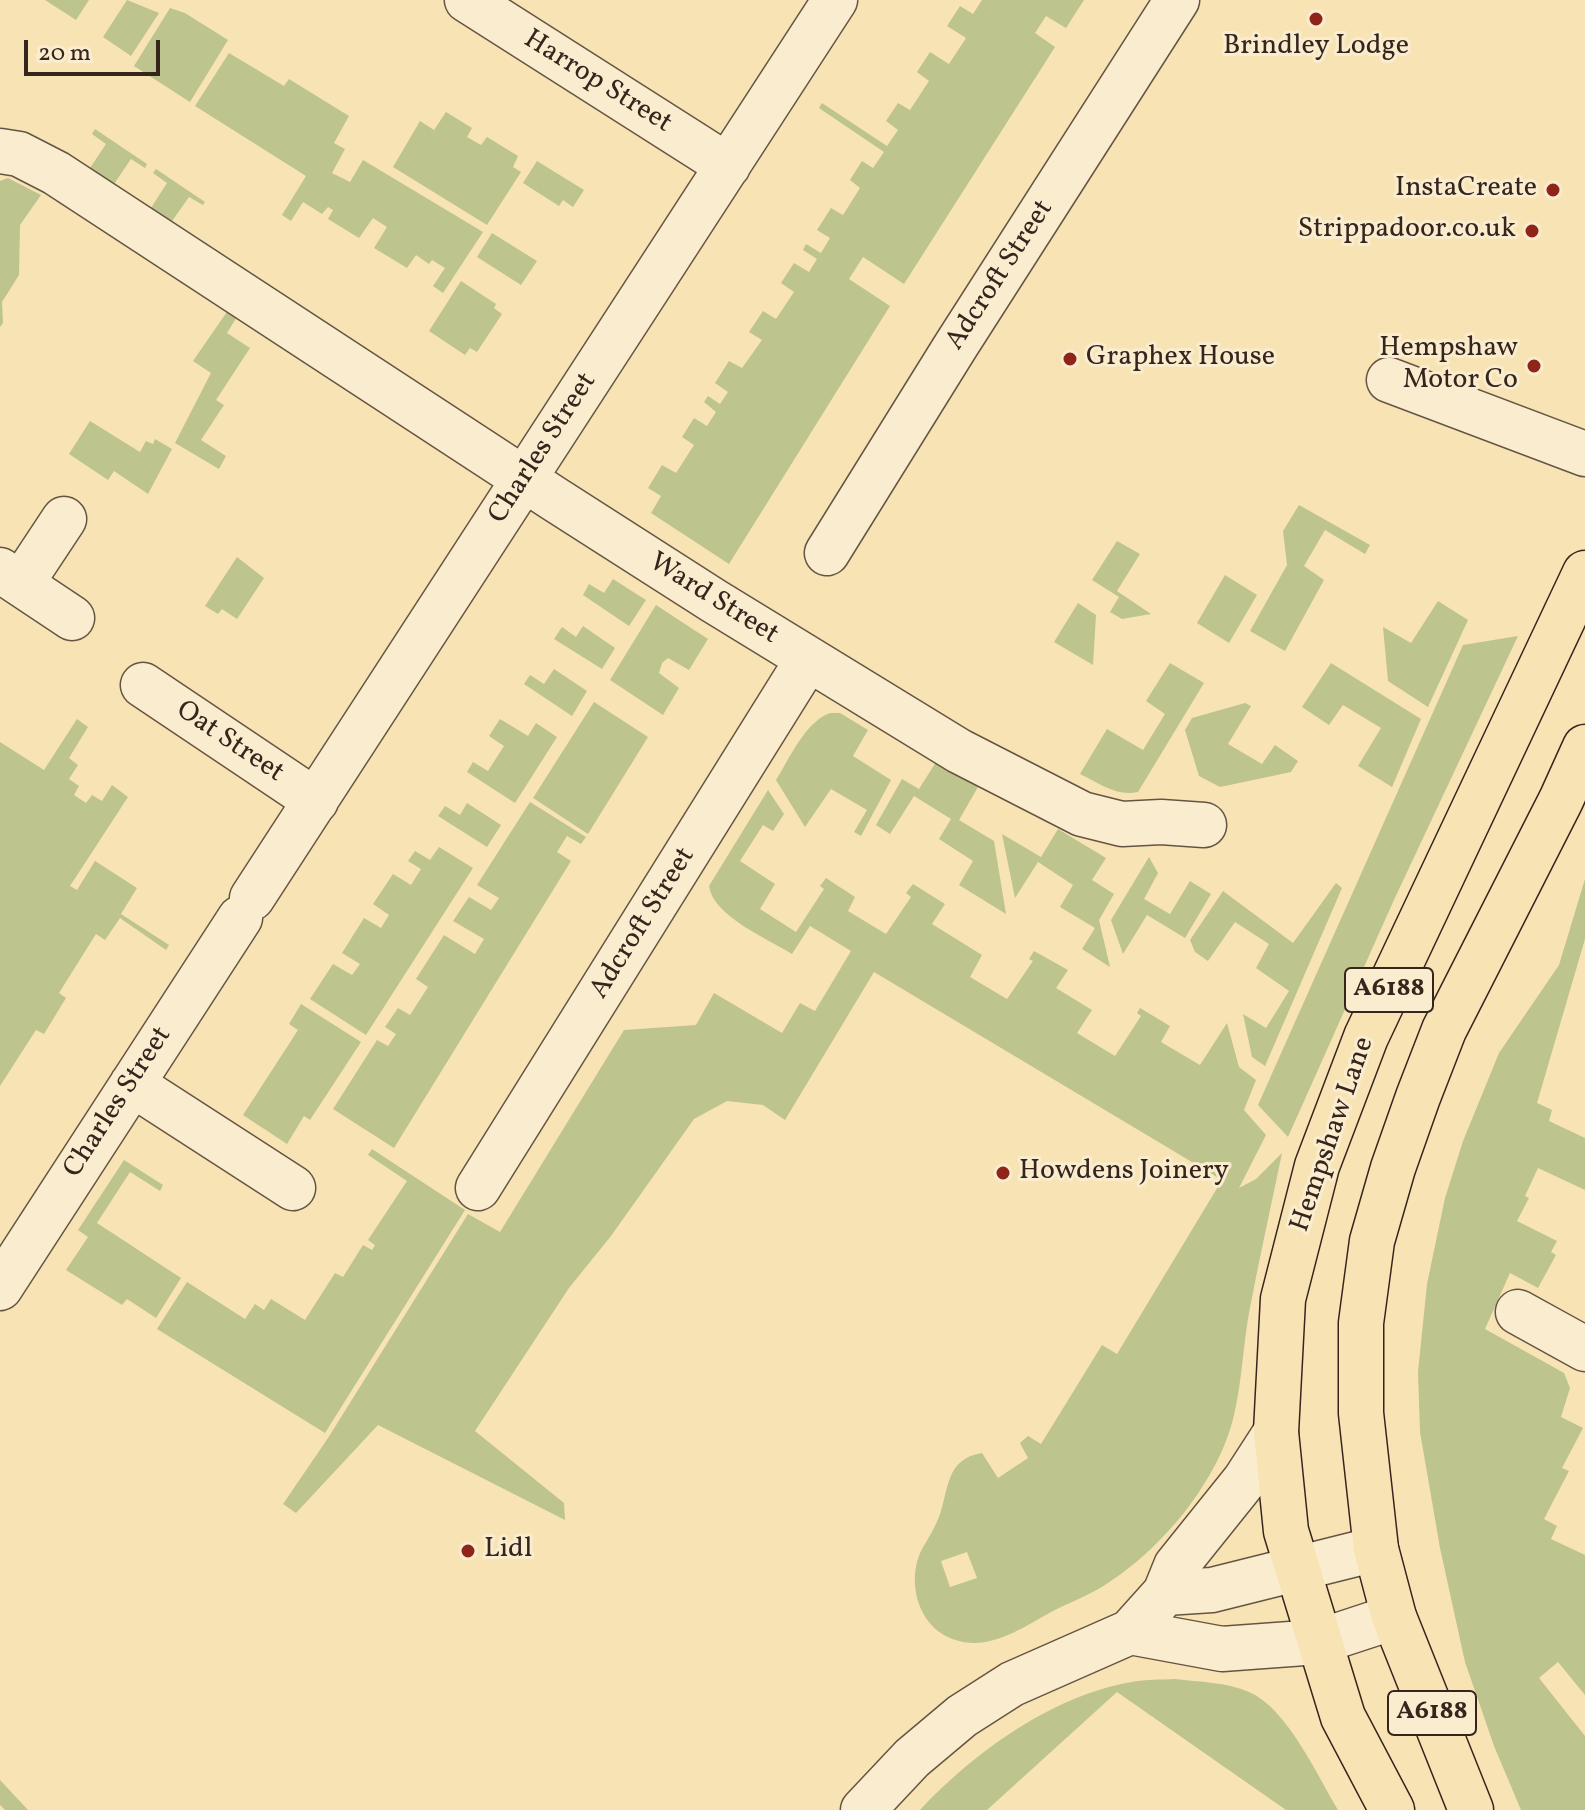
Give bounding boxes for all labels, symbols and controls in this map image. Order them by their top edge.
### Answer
marker: Brindley Lodge [1307,10,1325,28]
scale bar [28,24,164,74]
street label: Harrop Street [517,24,677,142]
place label: Brindley Lodge [1223,31,1409,65]
text: 20 m [38,37,91,71]
place label: InstaCreate [1395,173,1537,207]
marker: InstaCreate [1544,181,1562,199]
street label: Adcroft Street [940,195,1062,357]
place label: Strippadoor.co.uk [1298,214,1516,248]
marker: Strippadoor.co.uk [1523,222,1541,240]
place label: Hempshaw Motor Co [1379,333,1518,399]
place label: Graphex House [1086,342,1275,376]
marker: Graphex House [1061,350,1079,368]
marker: Hempshaw Motor Co [1525,357,1543,375]
street label: Charles Street [483,367,605,531]
street label: Ward Street [642,547,784,653]
street label: Oat Street [169,695,289,791]
street label: Adcroft Street [584,842,704,1006]
road number: A6188 [1345,968,1433,1012]
street label: Charles Street [58,1021,180,1185]
street label: Hempshaw Lane [1285,1033,1383,1237]
place label: Howdens Joinery [1019,1156,1229,1190]
marker: Howdens Joinery [994,1164,1012,1182]
place label: Lidl [484,1534,532,1568]
marker: Lidl [459,1542,477,1560]
road number: A6188 [1388,1691,1476,1735]

